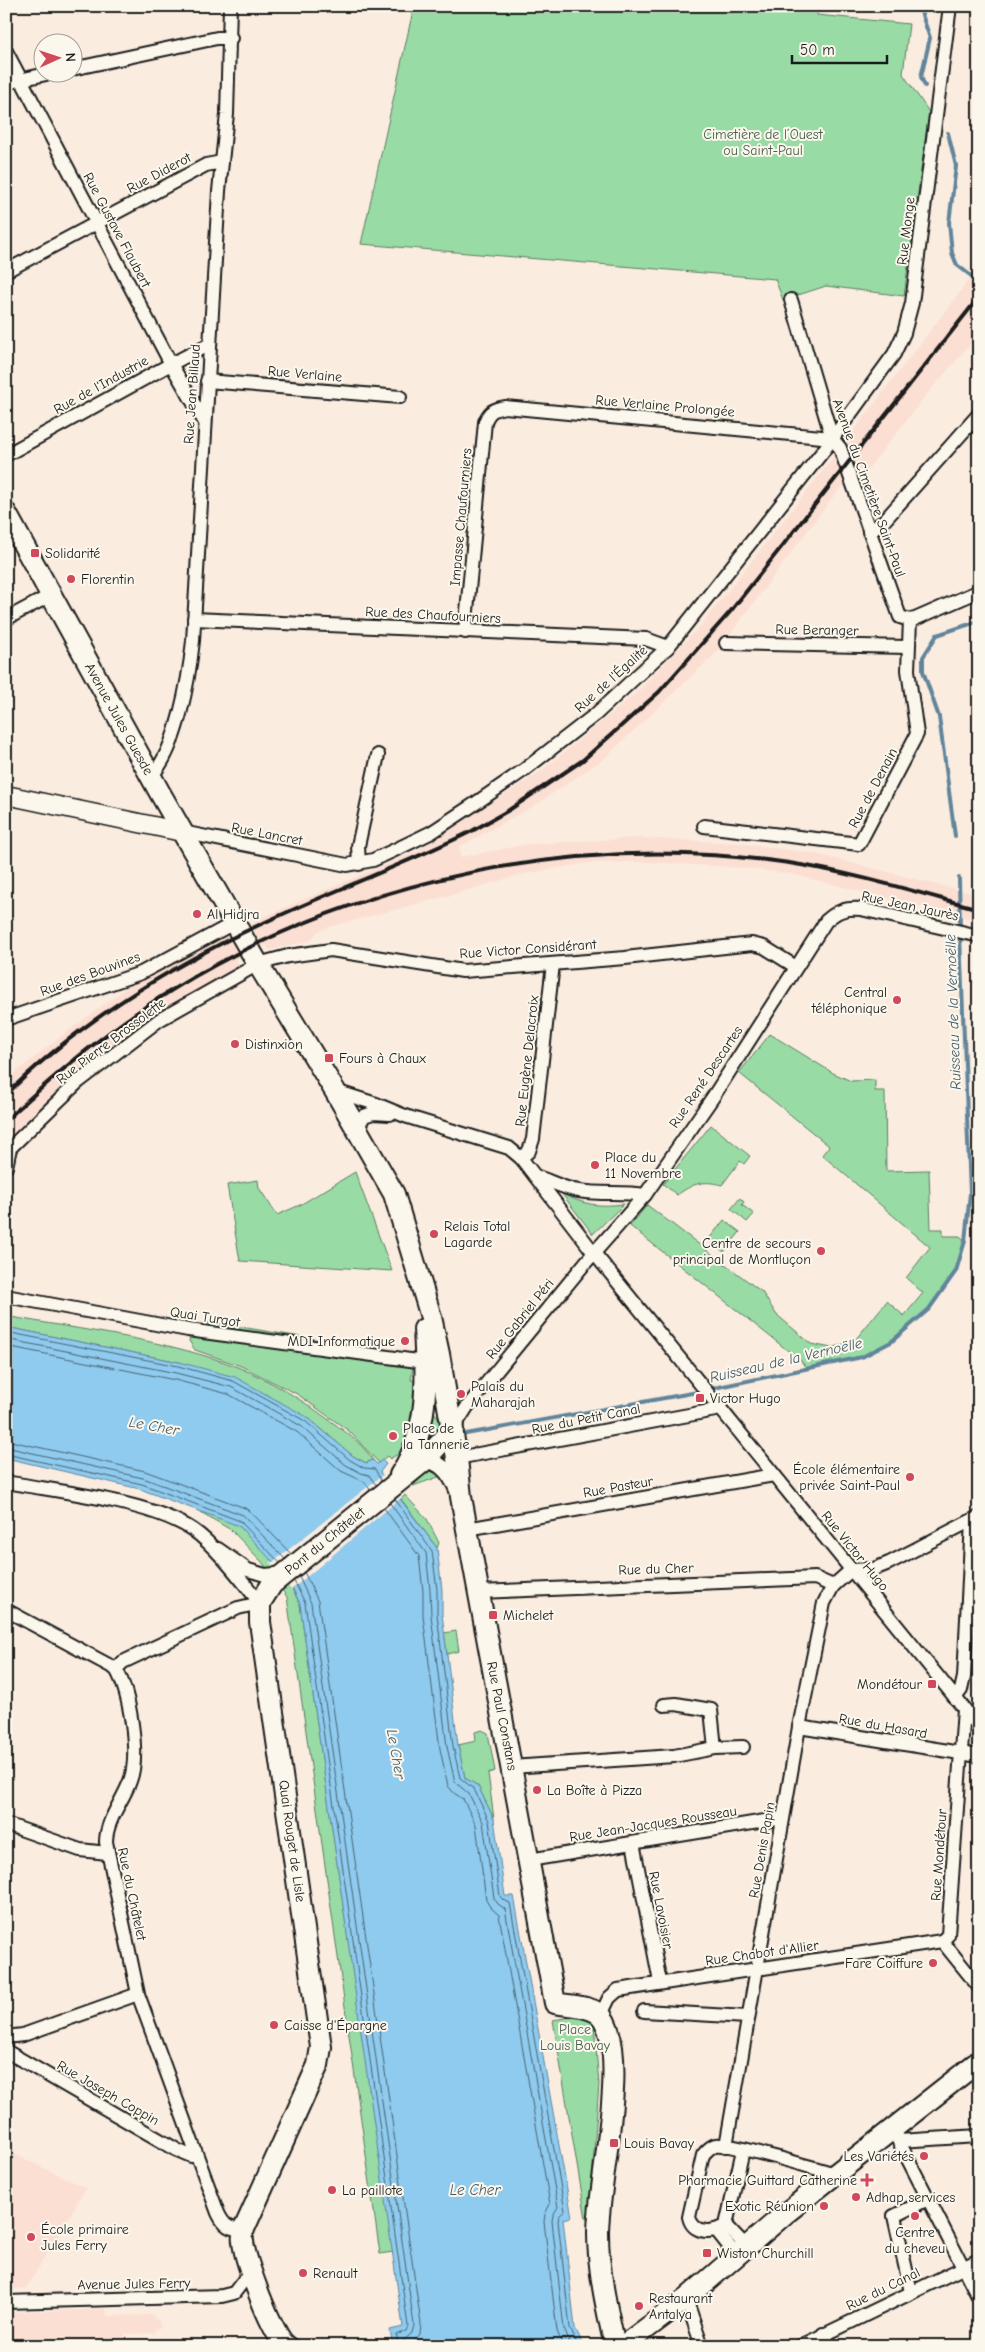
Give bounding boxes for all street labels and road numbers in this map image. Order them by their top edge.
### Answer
street label: Rue Diderot [124,149,195,197]
street label: Rue Gustave Flaubert [79,170,155,291]
street label: Rue Monge [893,196,919,266]
street label: Rue Jean Billaud [180,344,204,444]
street label: Rue de l'Industrie [51,352,151,418]
street label: Rue Verlaine [267,362,343,386]
street label: Rue Verlaine Prolongée [595,391,735,421]
street label: Avenue du Cimetière Saint-Paul [829,397,909,579]
street label: Impasse Chaufourniers [446,447,476,587]
street label: Rue des Chaufourniers [365,603,501,627]
street label: Rue Beranger [775,621,859,639]
street label: Rue de l'Égalité [571,642,651,716]
street label: Avenue Jules Guesde [81,660,157,778]
street label: Rue de Denain [845,745,901,831]
street label: Rue Lancret [230,819,305,849]
street label: Rue Jean Jaurès [860,887,960,925]
street label: Rue Victor Considérant [459,936,598,962]
street label: Rue des Bouvines [38,948,142,1000]
street label: Rue Pierre Brossolette [53,994,169,1088]
street label: Rue Eugène Delacroix [512,994,542,1128]
street label: Rue René Descartes [666,1023,747,1131]
street label: Rue Gabriel Péri [482,1275,558,1363]
street label: Quai Turgot [169,1303,242,1331]
street label: Rue du Petit Canal [530,1400,642,1438]
street label: Rue Pasteur [582,1472,655,1502]
street label: Pont du Châtelet [281,1503,369,1579]
street label: Rue Victor Hugo [818,1508,892,1594]
street label: Rue du Cher [618,1559,694,1579]
street label: Rue Paul Constans [483,1660,521,1772]
street label: Rue du Hasard [838,1710,928,1742]
street label: Quai Rouget de Lisle [275,1779,309,1903]
street label: Rue Denis Papin [745,1801,779,1899]
street label: Rue Jean-Jacques Rousseau [568,1802,738,1846]
street label: Rue Mondétour [927,1808,951,1902]
street label: Rue du Châtelet [114,1846,150,1943]
street label: Rue Lavoisier [645,1870,677,1951]
street label: Rue Chabot d'Allier [704,1937,820,1969]
street label: Rue Joseph Coppin [54,2057,162,2129]
street label: Rue du Canal [843,2264,923,2314]
street label: Avenue Jules Ferry [77,2275,191,2293]

